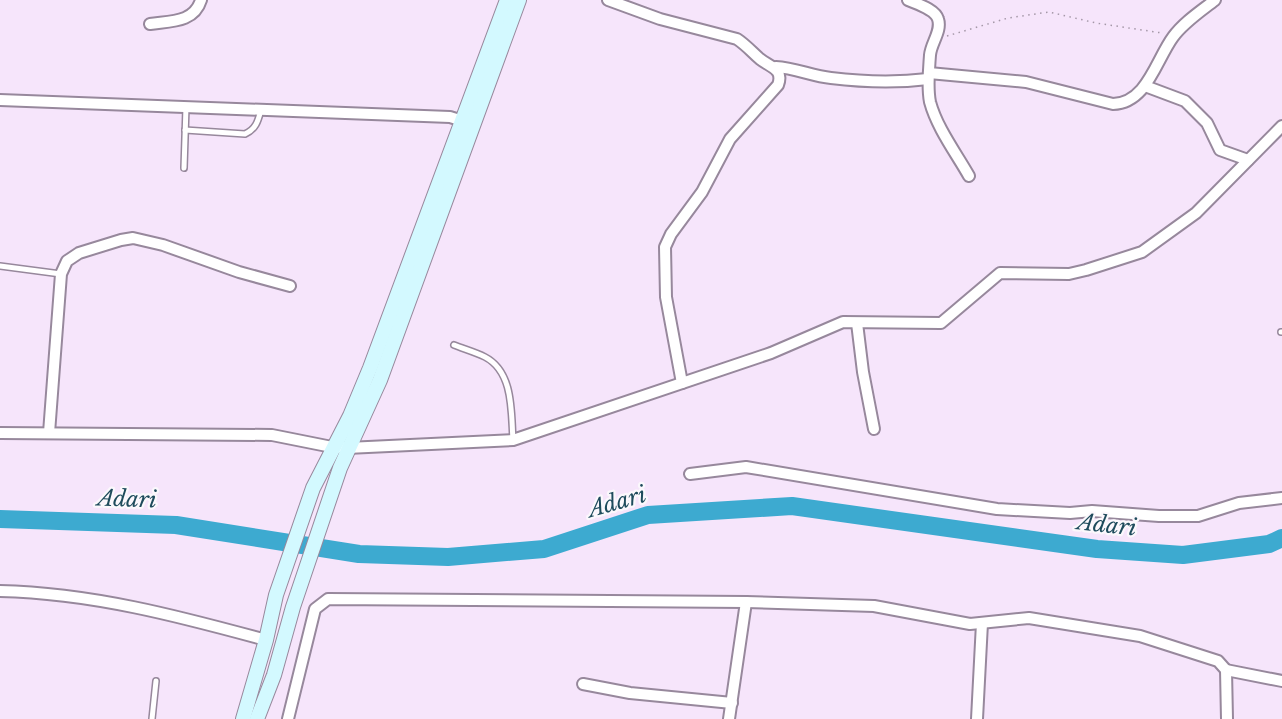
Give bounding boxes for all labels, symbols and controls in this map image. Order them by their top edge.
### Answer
water label: Adari [582,481,650,524]
water label: Adari [94,484,157,514]
water label: Adari [1073,508,1138,542]

